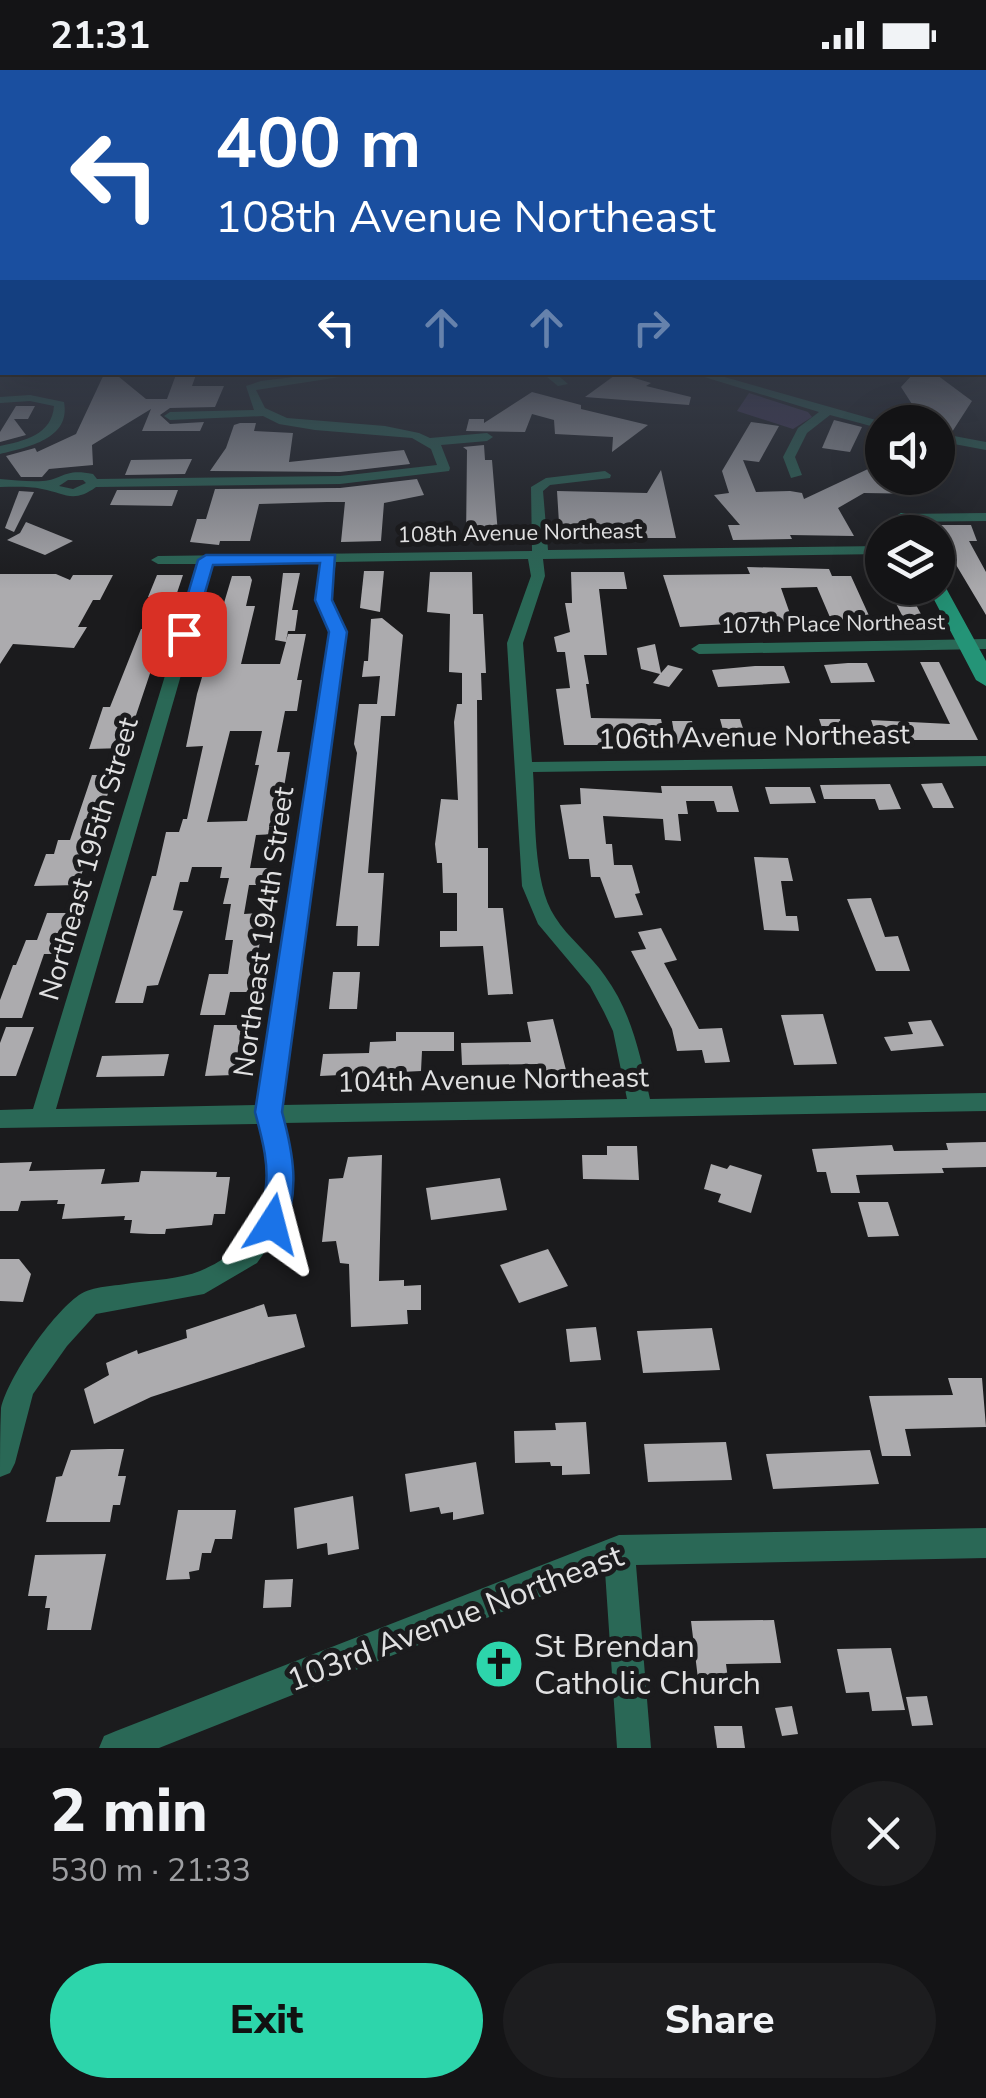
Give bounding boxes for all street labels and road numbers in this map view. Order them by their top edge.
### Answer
street label: 108th Avenue Northeast [397,516,643,550]
street label: 107th Place Northeast [721,607,945,641]
street label: Northeast 195th Street [30,713,148,1005]
street label: 106th Avenue Northeast [598,715,910,759]
street label: Northeast 194th Street [225,784,303,1079]
street label: 104th Avenue Northeast [337,1058,649,1102]
street label: 103rd Avenue Northeast [281,1534,630,1702]

